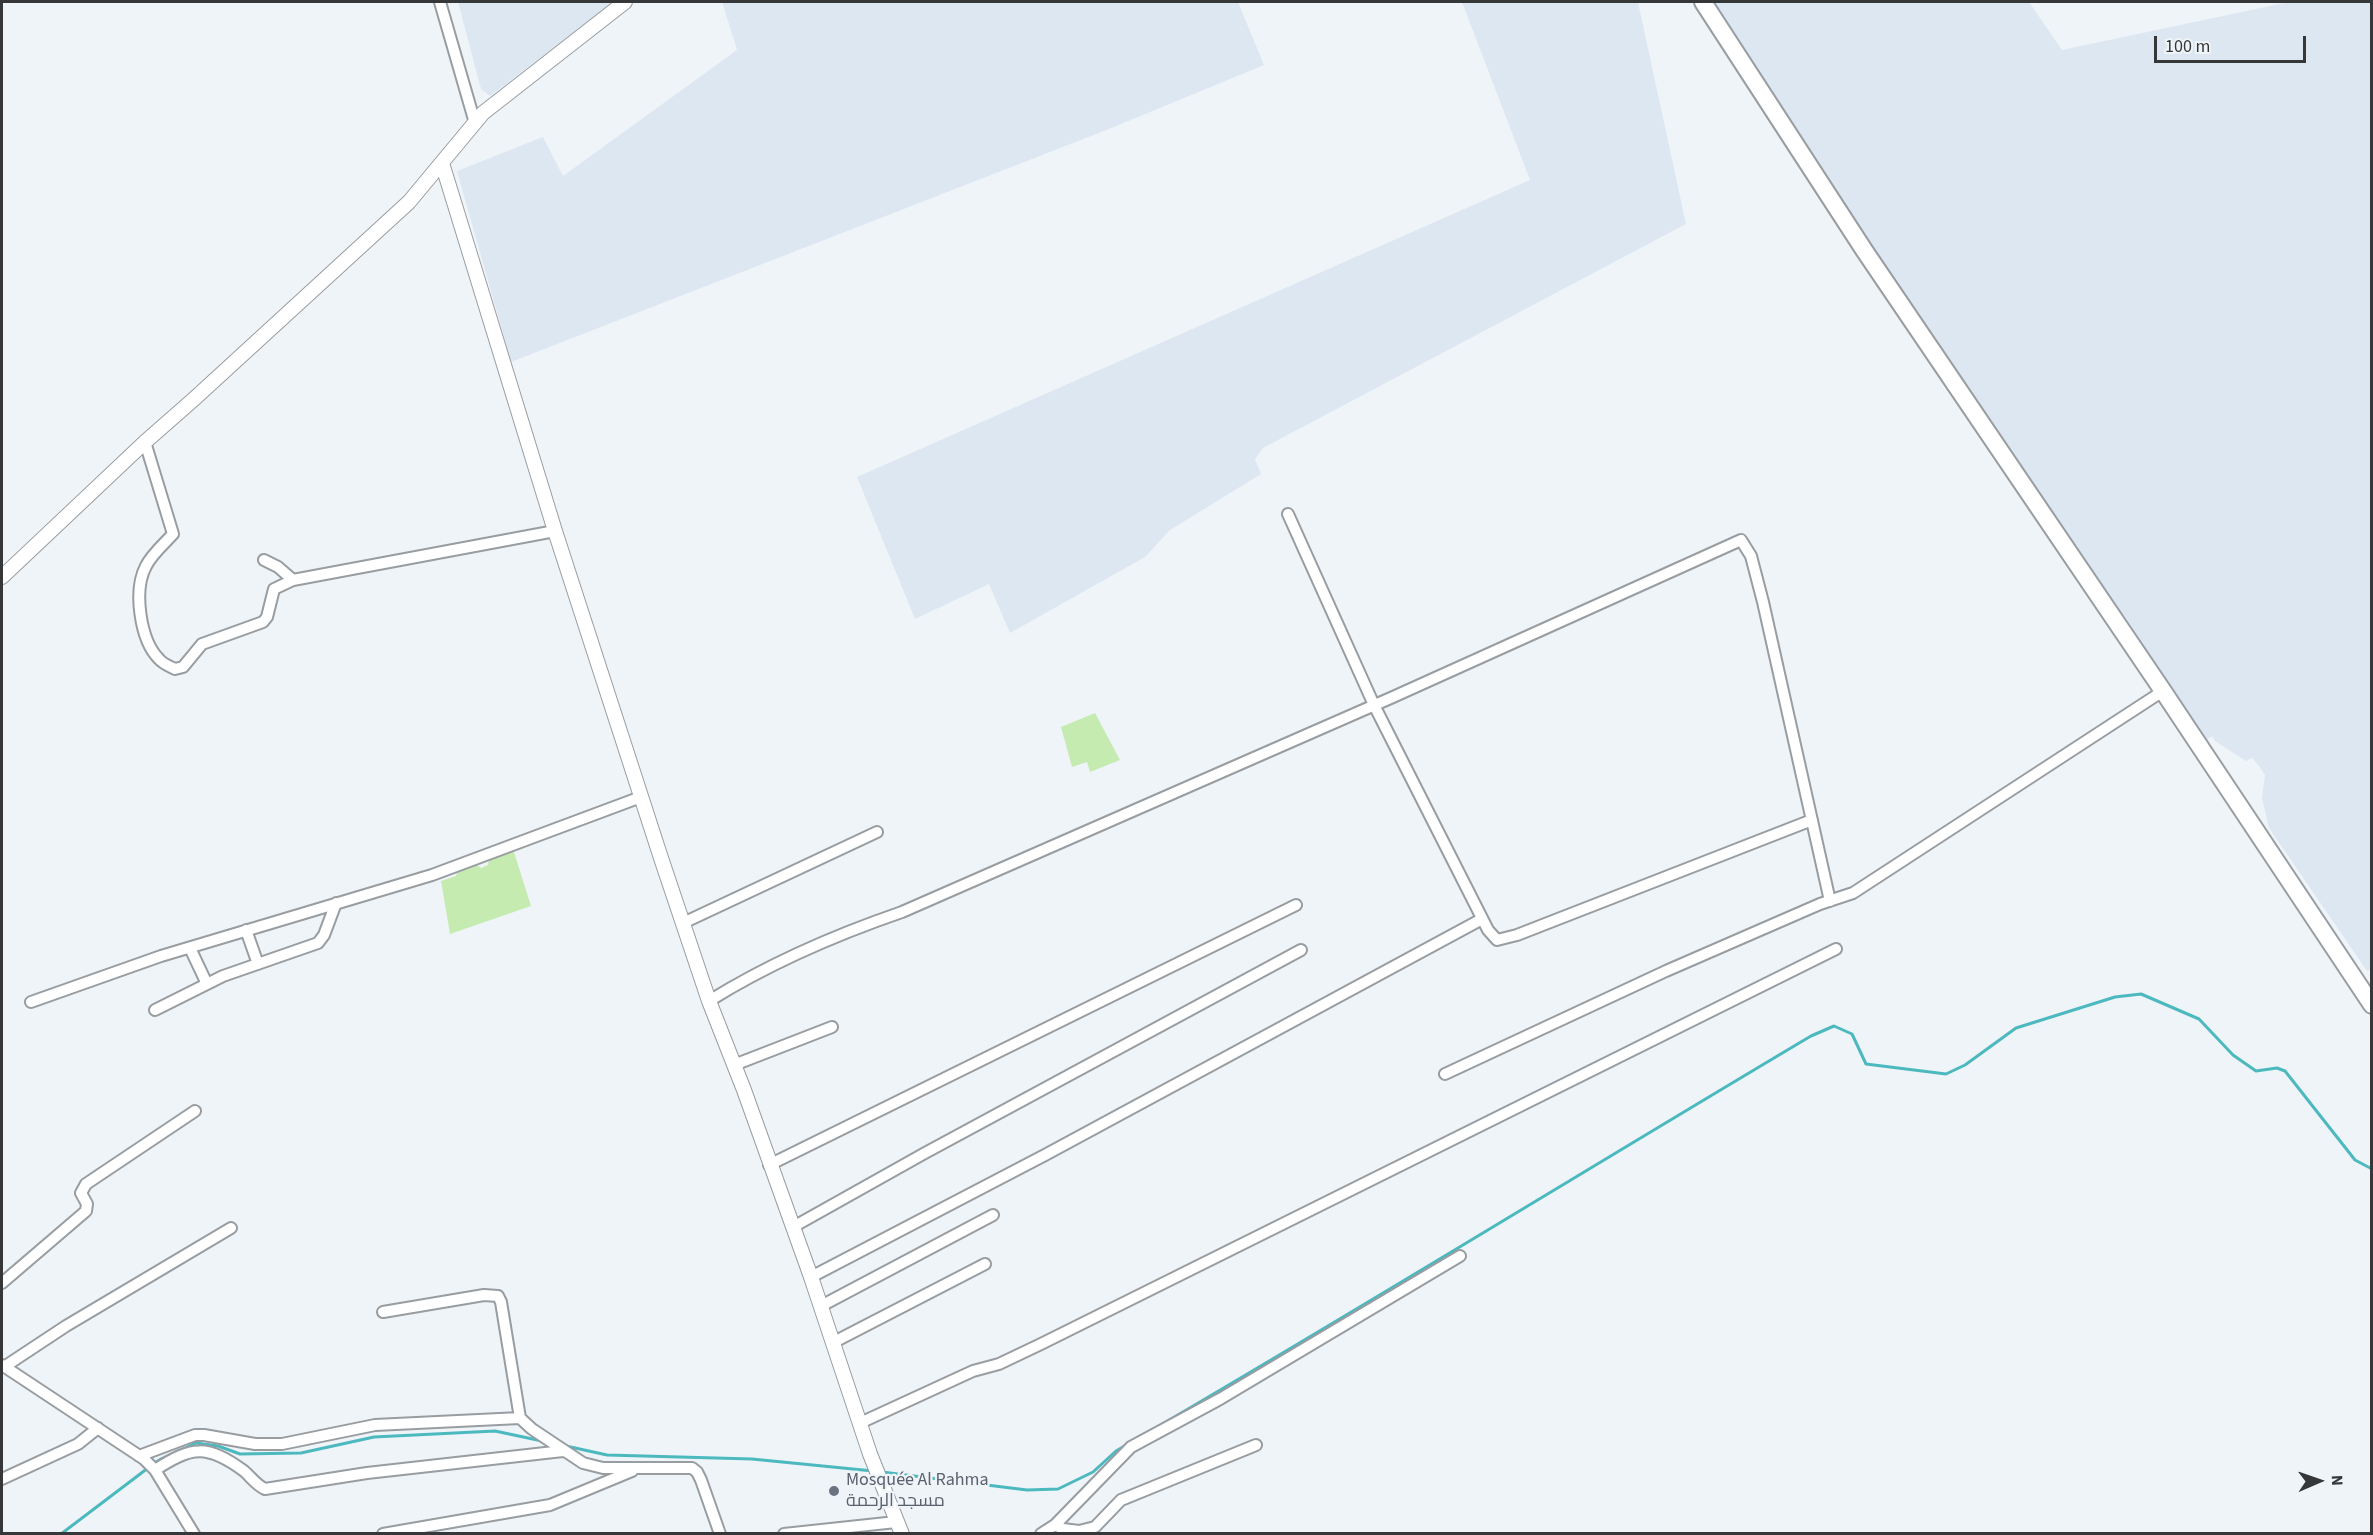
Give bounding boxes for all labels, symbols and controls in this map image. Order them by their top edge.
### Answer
scale bar [2157,24,2308,62]
text: 100 m [2165,34,2210,59]
north arrow [2289,1451,2349,1511]
place label: Mosquée Al Rahma مسجد الرحمة [846,1470,989,1512]
text: N [2326,1475,2348,1486]
marker: Mosquée Al Rahma مسجد الرحمة [827,1484,841,1498]

